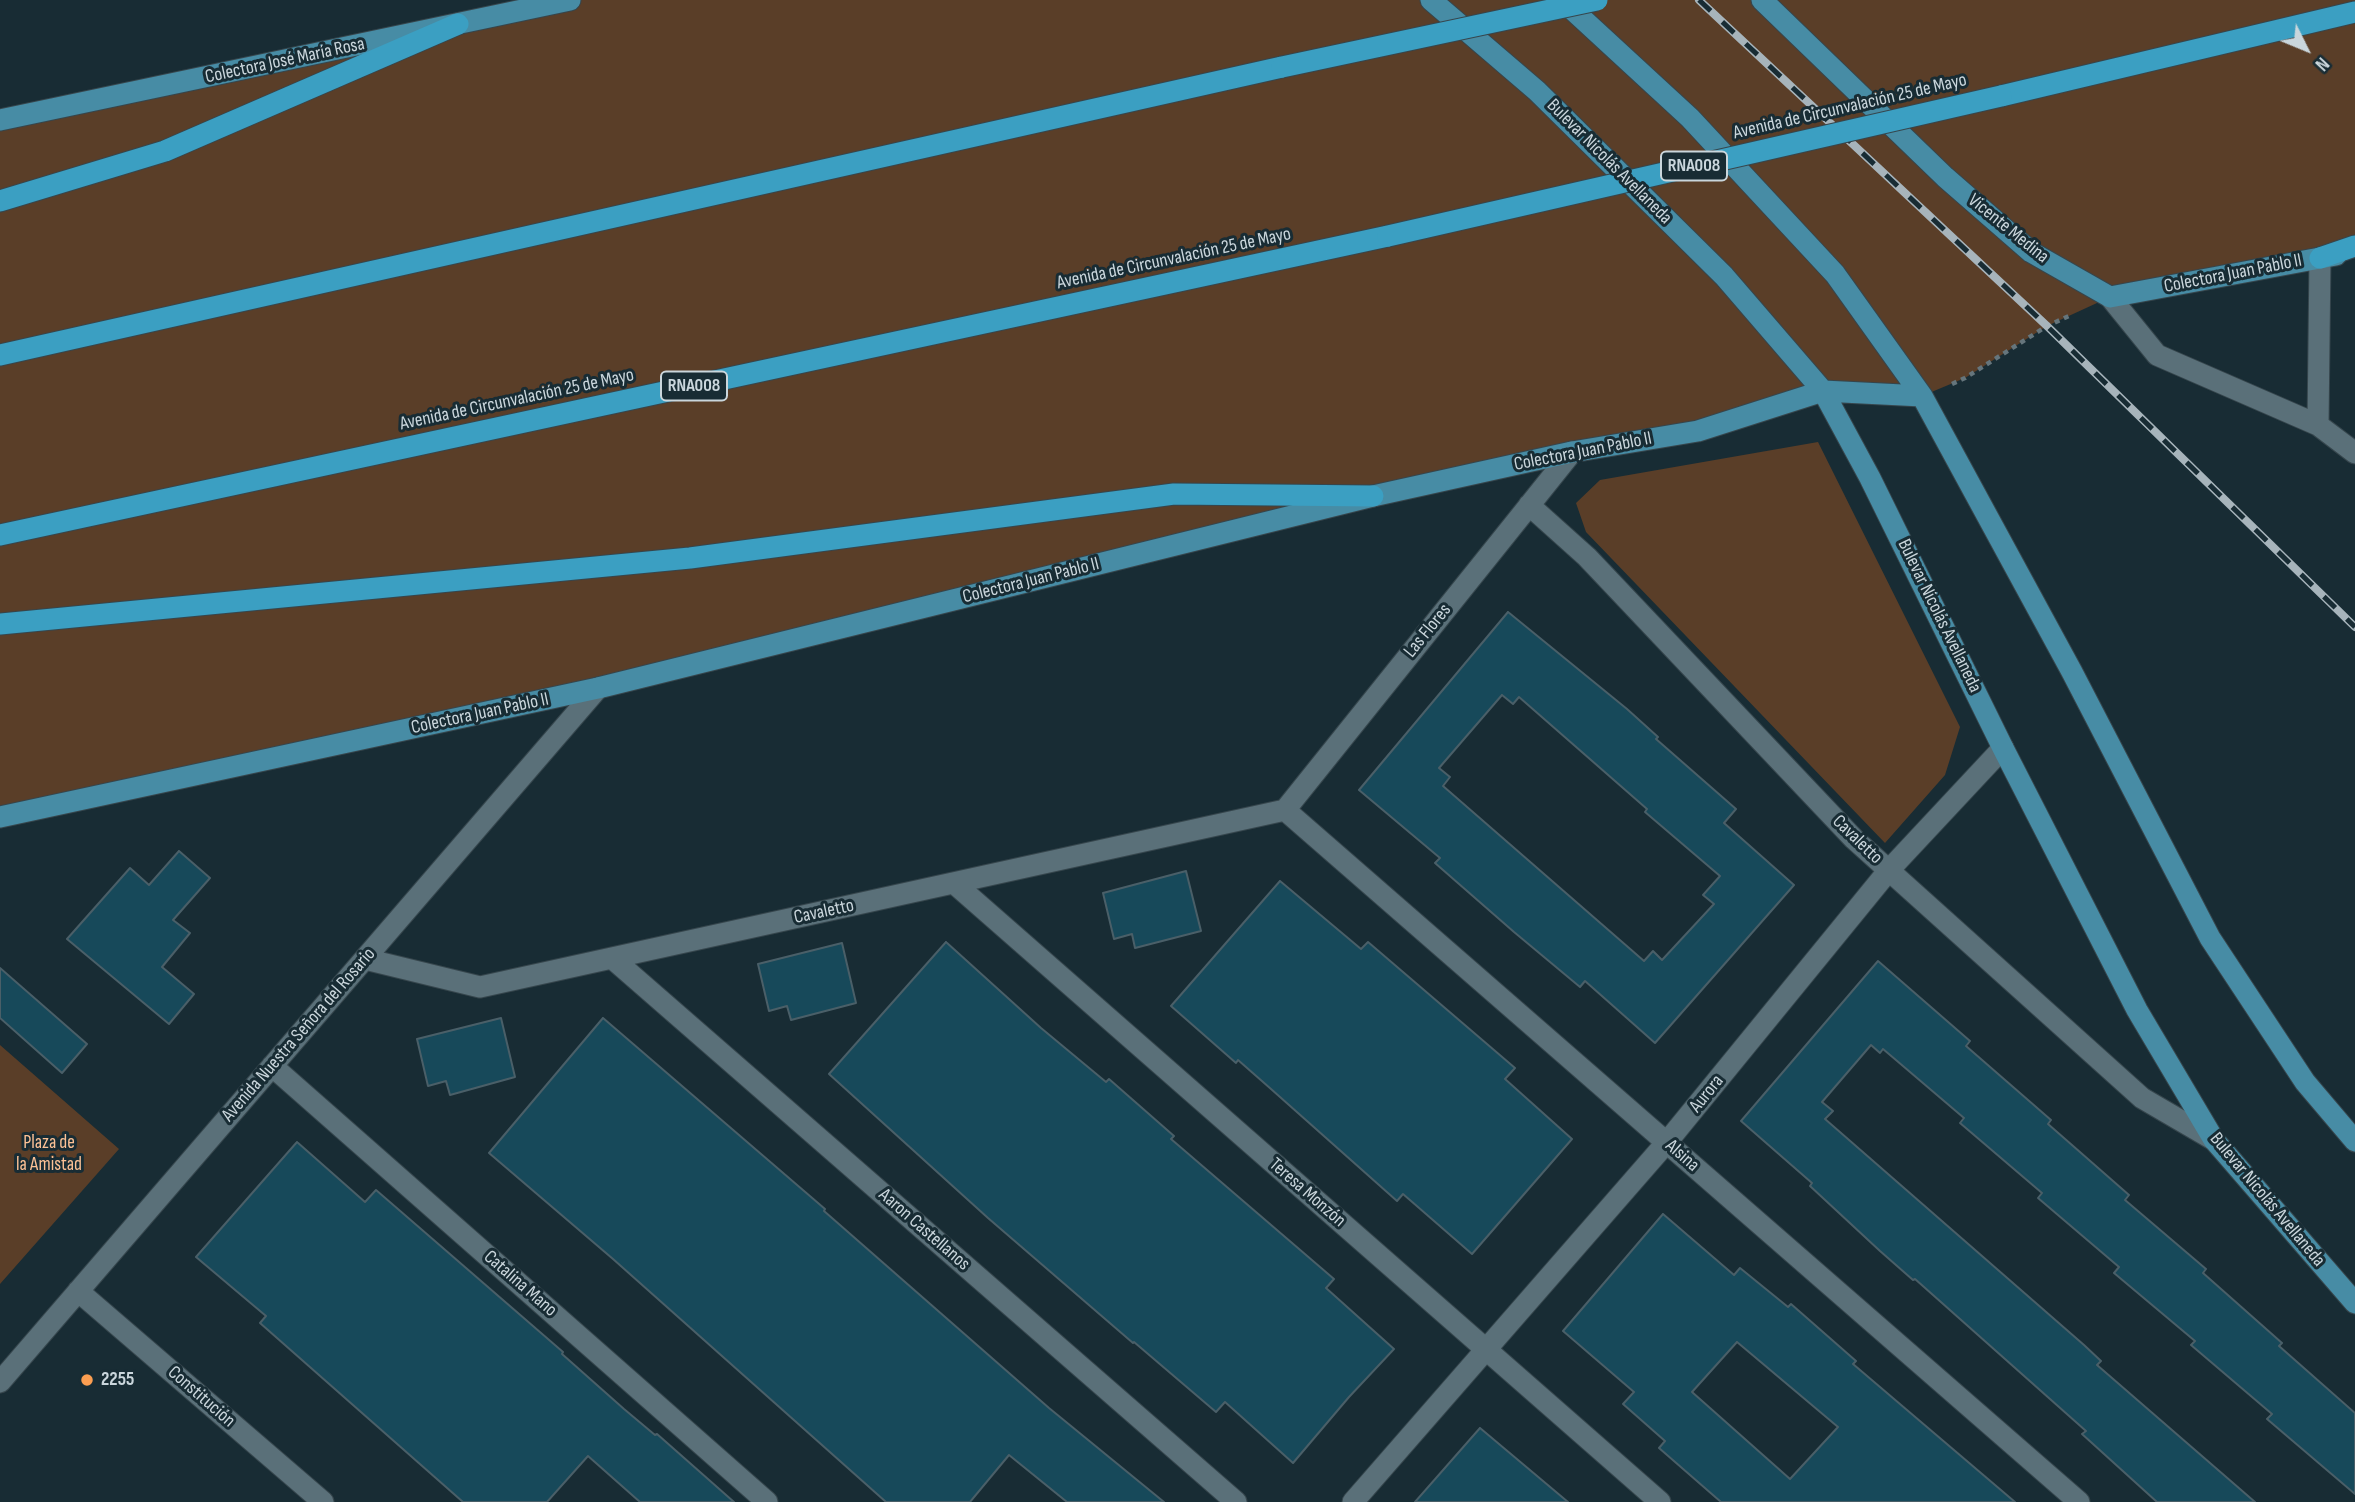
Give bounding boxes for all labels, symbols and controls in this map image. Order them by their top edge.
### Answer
north arrow [2271,14,2341,84]
street label: Colectora José María Rosa [203,33,367,89]
text: N [2310,52,2334,75]
street label: Avenida de Circunvalación 25 de Mayo [1731,69,1969,145]
street label: Bulevar Nicolás Avellaneda [1542,95,1676,229]
road number: RNA008 [1661,152,1727,181]
street label: Vicente Medina [1963,189,2053,269]
street label: Avenida de Circunvalación 25 de Mayo [1055,223,1293,295]
street label: Colectora Juan Pablo II [2162,249,2304,299]
street label: Avenida de Circunvalación 25 de Mayo [398,364,636,436]
road number: RNA008 [661,372,727,400]
street label: Colectora Juan Pablo II [1512,427,1654,477]
street label: Bulevar Nicolás Avellaneda [1892,536,1986,696]
street label: Colectora Juan Pablo II [960,553,1102,609]
street label: Las Flores [1399,600,1457,662]
street label: Colectora Juan Pablo II [409,688,551,740]
street label: Cavaletto [1827,811,1887,869]
street label: Cavaletto [792,895,856,929]
street label: Avenida Nuestra Señora del Rosario [217,943,381,1127]
street label: Aurora [1685,1071,1729,1117]
street label: Bulevar Nicolás Avellaneda [2204,1128,2330,1272]
park label: Plaza de la Amistad [16,1132,82,1176]
street label: Alsina [1660,1135,1704,1177]
street label: Teresa Monzón [1264,1154,1350,1232]
street label: Aaron Castellanos [874,1184,974,1276]
street label: Catalina Mano [479,1246,561,1322]
street label: Constitución [163,1361,239,1433]
place label: 2255 [101,1369,134,1391]
marker: 2255 [79,1372,95,1388]

